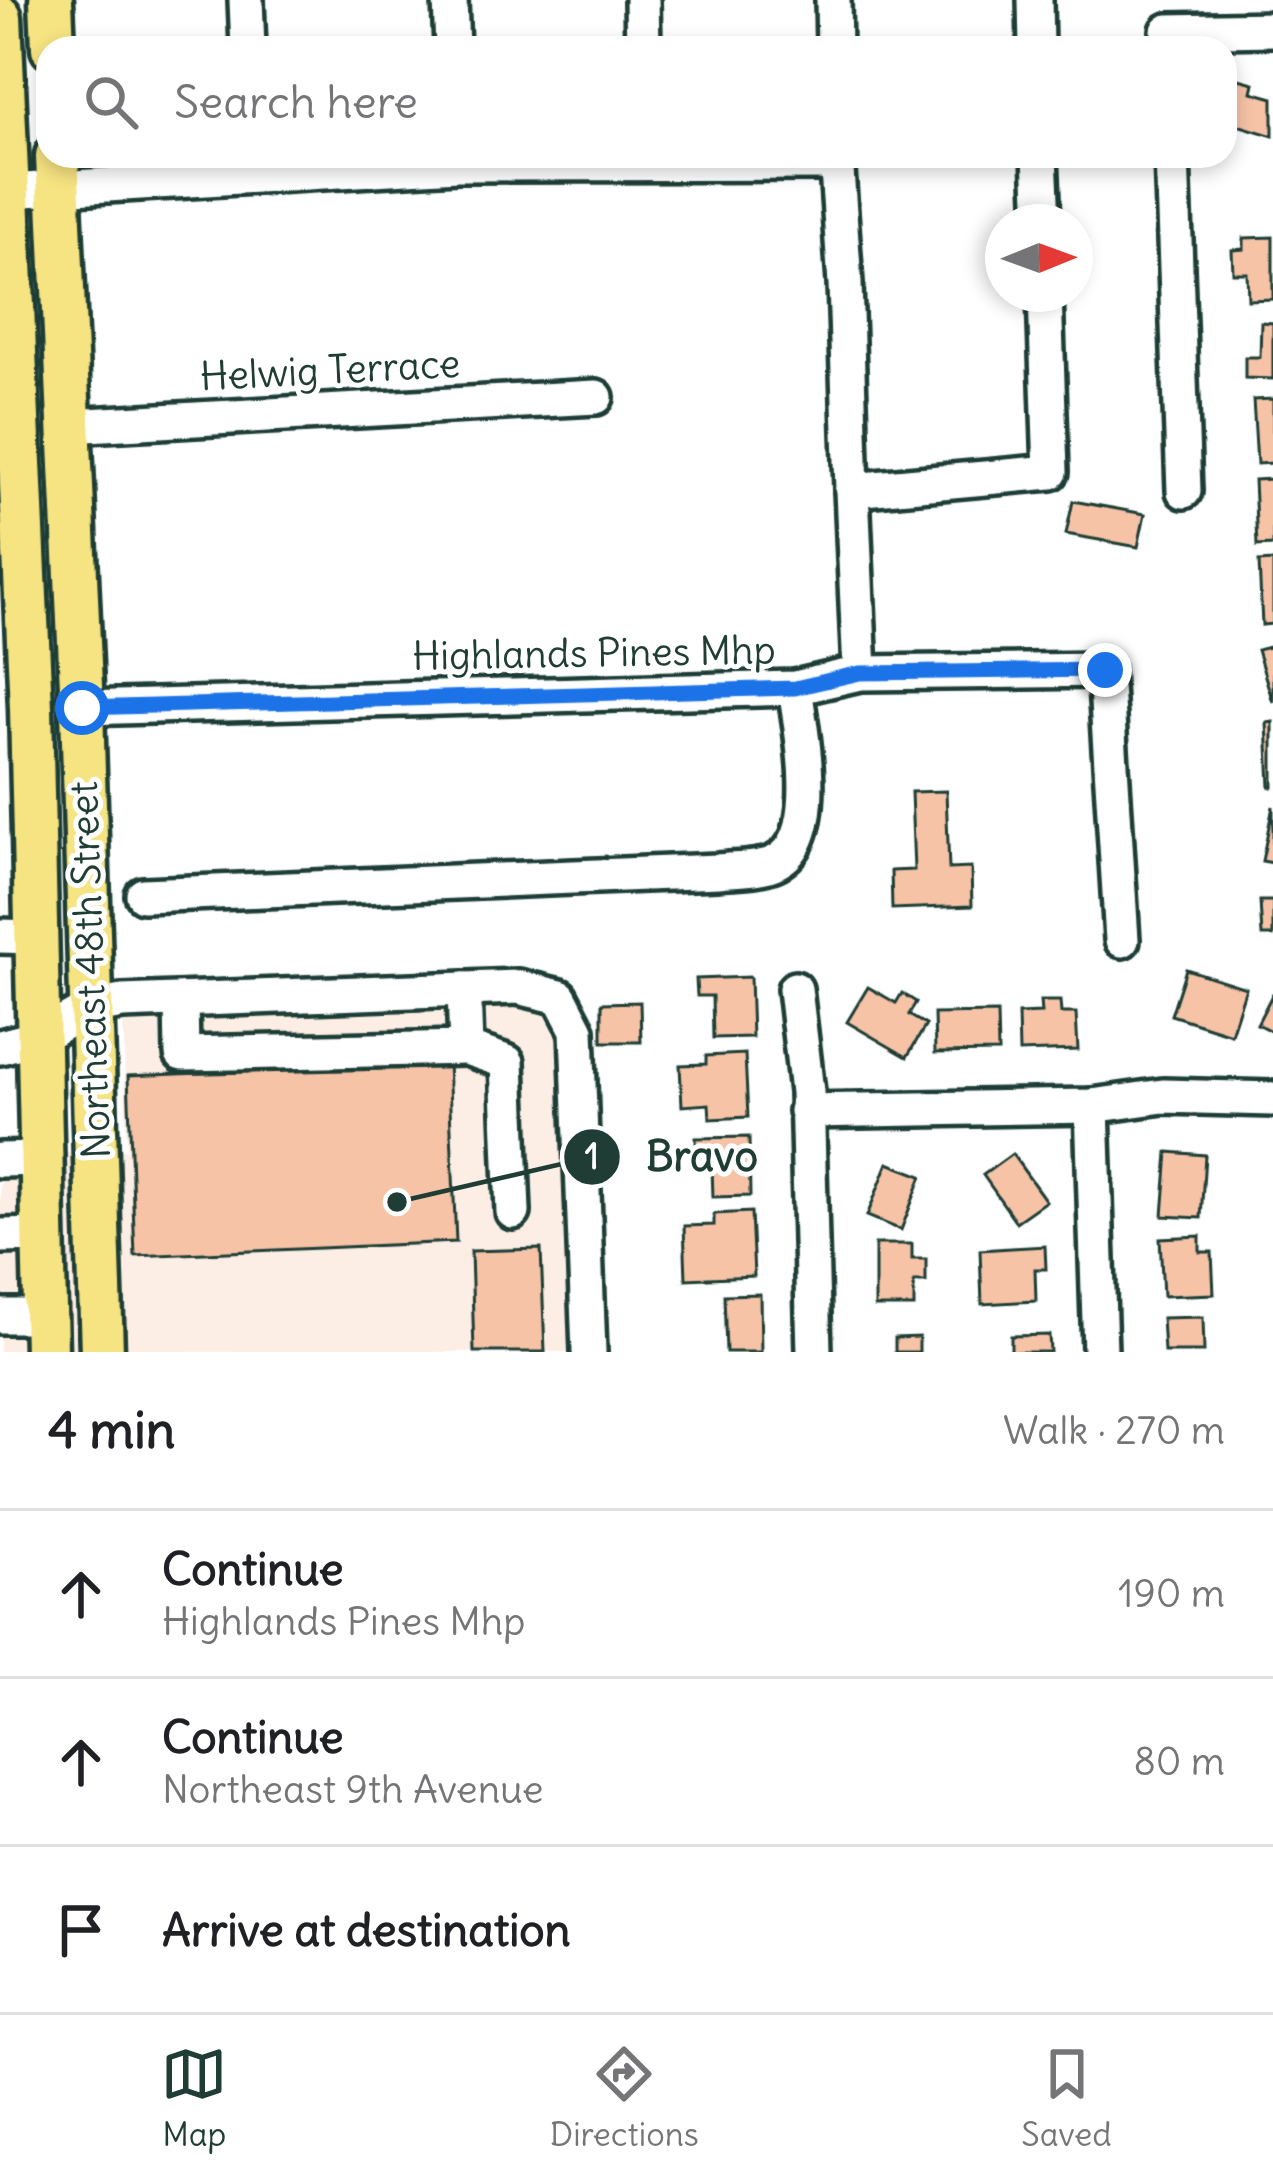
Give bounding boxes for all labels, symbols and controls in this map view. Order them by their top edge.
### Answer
search box [36,36,1237,168]
icon: search [78,69,144,135]
text: Search here [174,74,418,130]
north arrow [985,204,1093,312]
street label: Helwig Terrace [199,339,461,401]
street label: Highlands Pines Mhp [412,625,776,681]
route end [1078,643,1132,697]
route start [55,681,109,735]
street label: Northeast 48th Street [59,780,121,1160]
callout: Bravo [562,1118,782,1196]
text: Bravo [646,1130,758,1182]
text: 1 [585,1134,599,1179]
text: 4 min [48,1398,175,1462]
text: Walk · 270 m [1003,1406,1225,1455]
text: Continue [162,1541,344,1597]
icon: ahead [48,1561,114,1627]
text: 190 m [1118,1569,1225,1618]
text: Highlands Pines Mhp [162,1597,526,1646]
text: Continue [162,1709,344,1765]
icon: ahead [48,1729,114,1795]
text: 80 m [1133,1737,1225,1786]
text: Northeast 9th Avenue [162,1765,544,1814]
icon: arrive [48,1897,114,1963]
text: Arrive at destination [162,1902,571,1958]
tab: Map [161,2041,227,2155]
tab: Directions [550,2041,699,2155]
tab: Saved [1021,2041,1112,2155]

